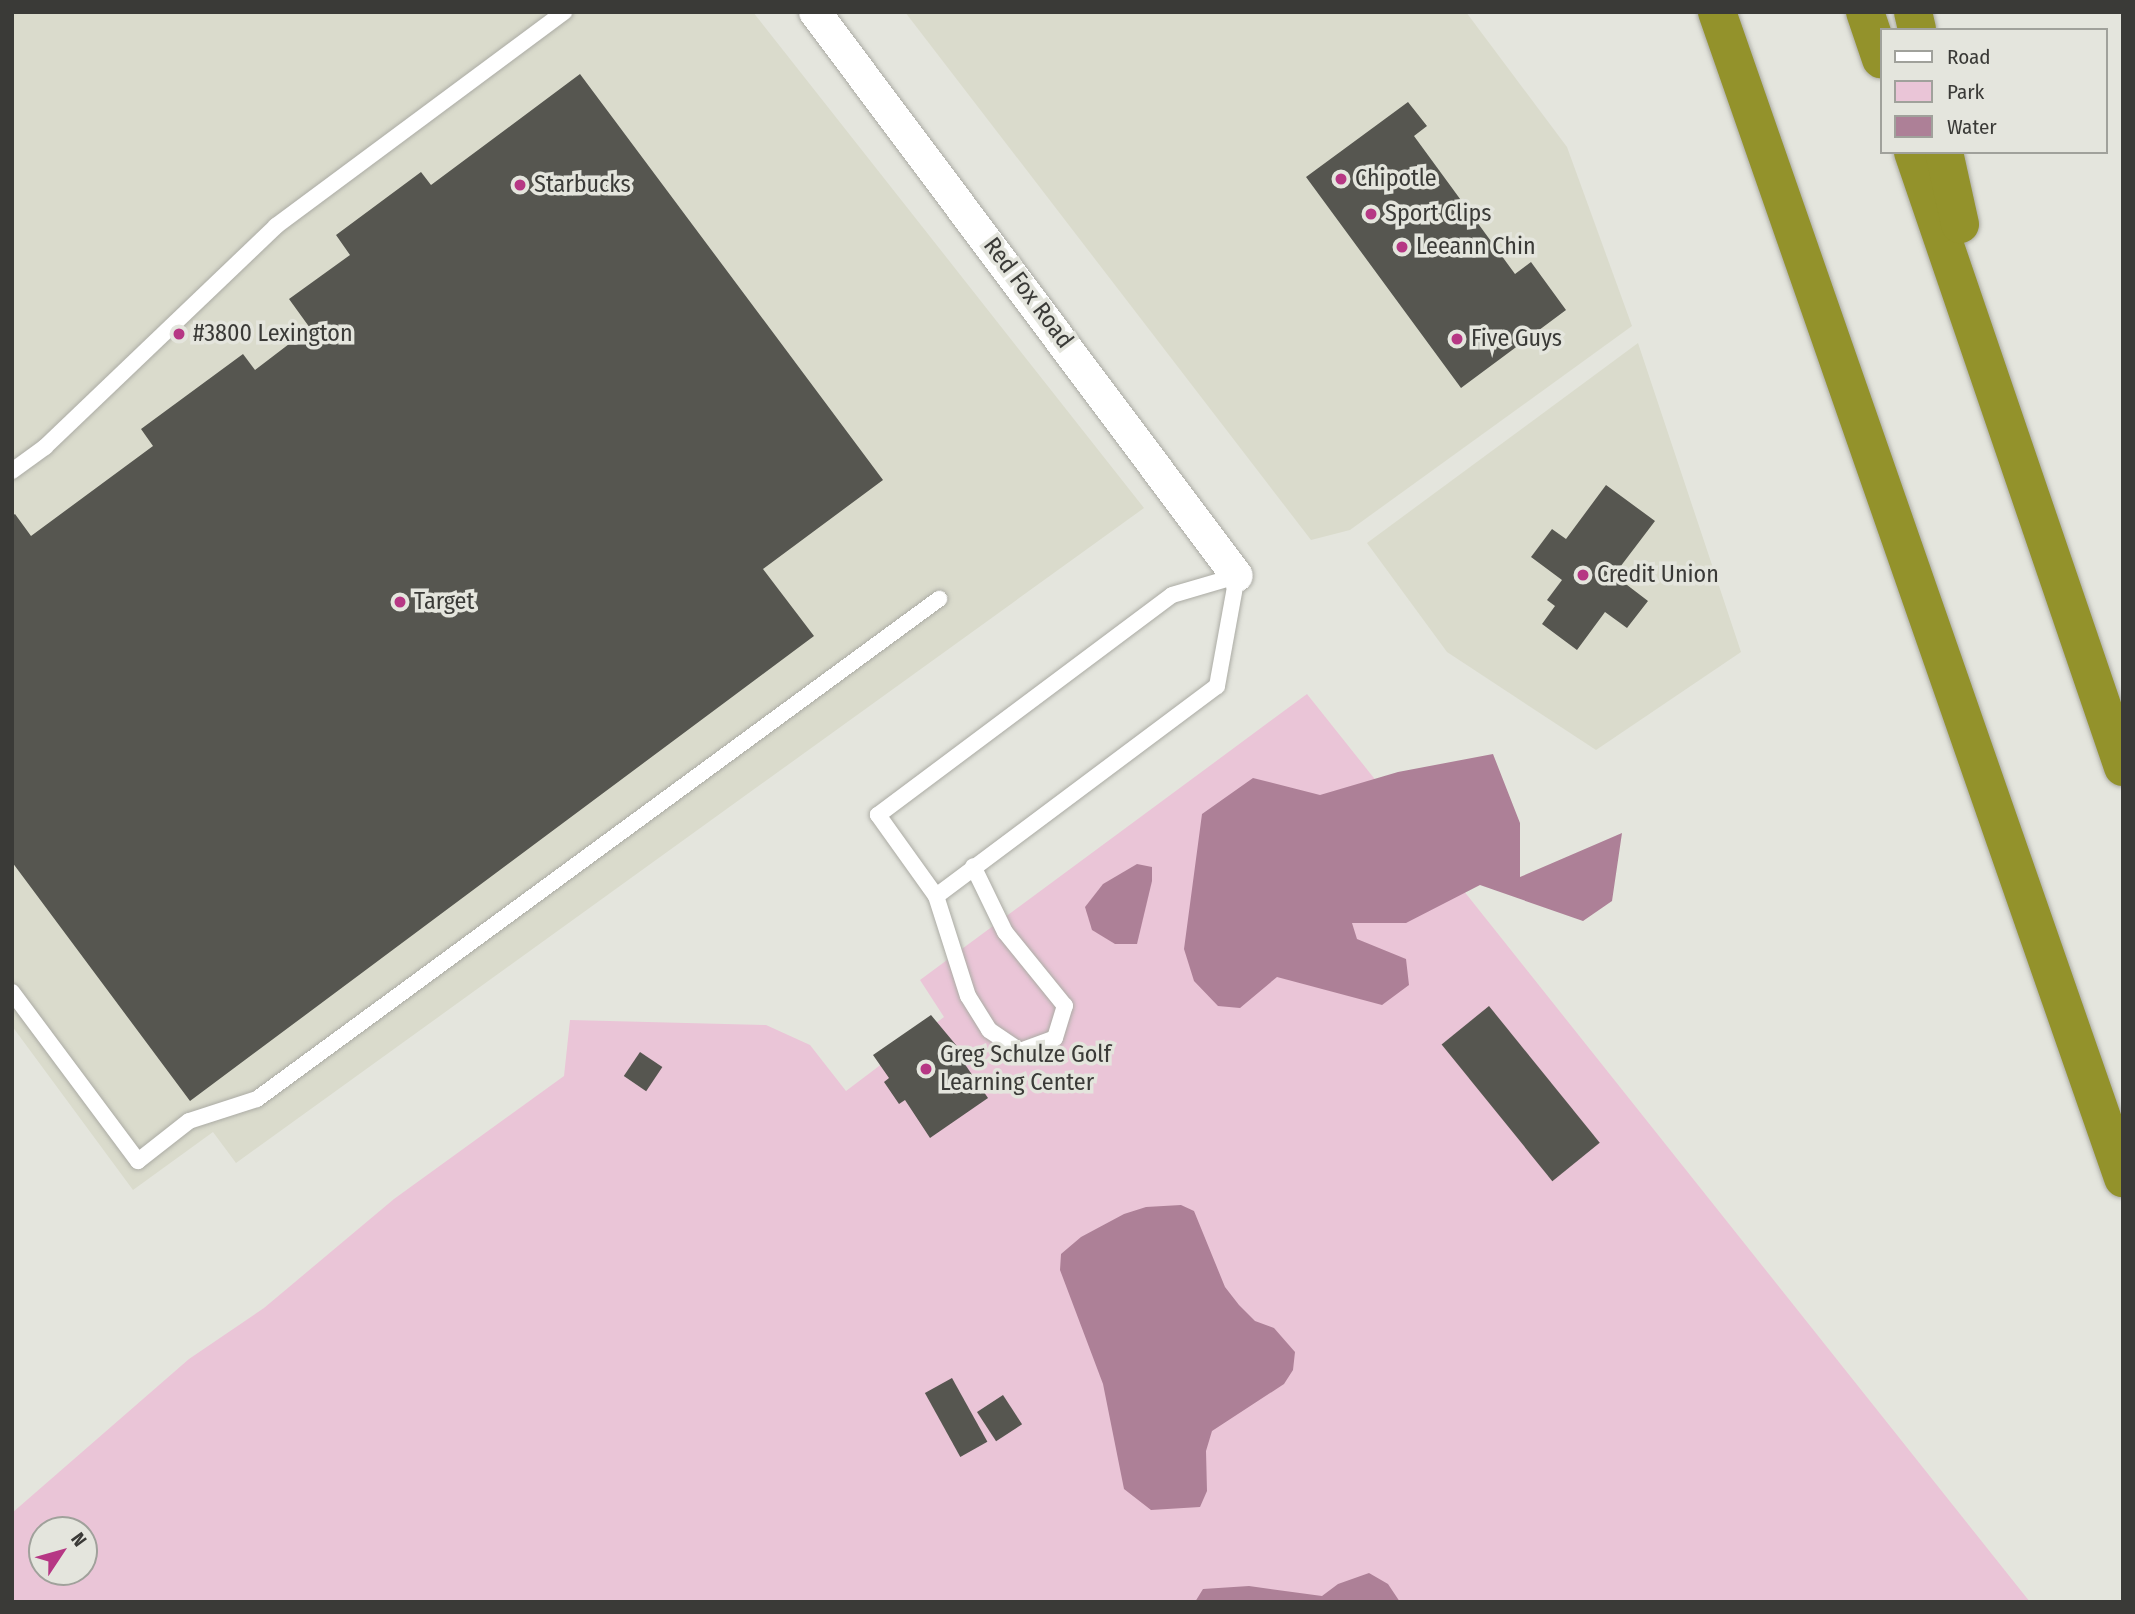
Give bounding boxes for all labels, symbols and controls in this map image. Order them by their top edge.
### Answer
legend [1880,28,2107,154]
text: Road [1947,44,1991,70]
text: Park [1947,79,1984,105]
text: Water [1947,114,1997,140]
place label: Chipotle [1355,165,1437,193]
place label: Starbucks [534,171,631,199]
marker: Chipotle [1333,171,1349,187]
marker: Starbucks [512,177,528,193]
place label: Sport Clips [1385,200,1492,228]
marker: Sport Clips [1363,206,1379,222]
street label: Red Fox Road [977,232,1079,354]
place label: Leeann Chin [1416,233,1536,261]
marker: Leeann Chin [1394,239,1410,255]
place label: #3800 Lexington [193,320,353,348]
place label: Five Guys [1471,325,1562,353]
marker: #3800 Lexington [171,326,187,342]
marker: Five Guys [1449,331,1465,347]
place label: Credit Union [1597,561,1719,589]
marker: Credit Union [1575,567,1591,583]
place label: Target [414,588,474,616]
marker: Target [392,594,408,610]
place label: Greg Schulze Golf Learning Center [940,1041,1111,1097]
marker: Greg Schulze Golf Learning Center [918,1061,934,1077]
north arrow [28,1516,98,1586]
text: N [66,1528,91,1551]

